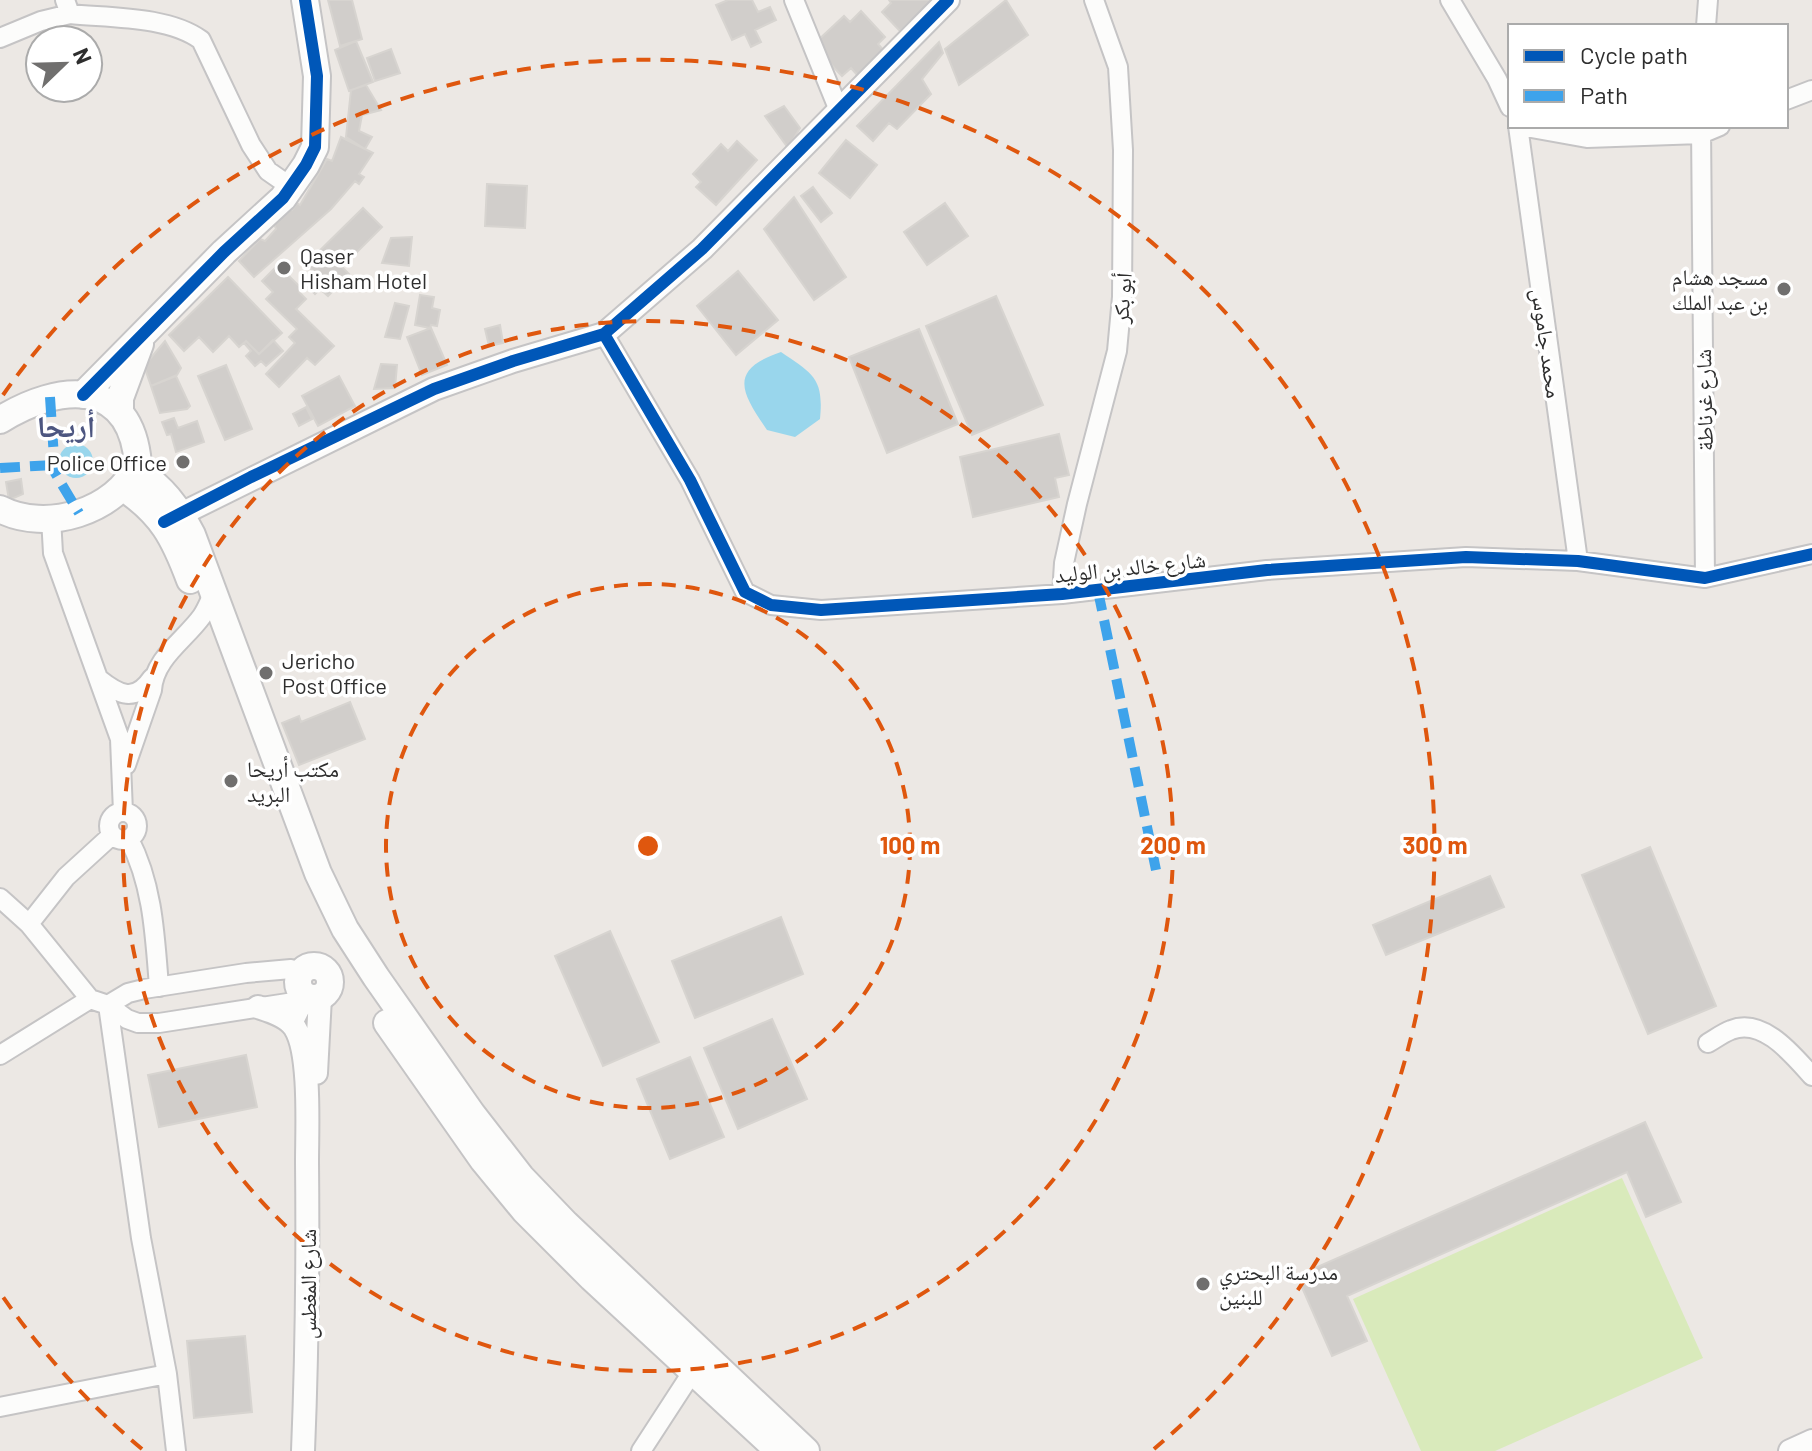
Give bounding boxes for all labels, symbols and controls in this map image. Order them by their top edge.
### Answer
north arrow [24,24,104,104]
legend [1508,24,1788,128]
text: Cycle path [1580,40,1688,69]
text: N [69,44,98,68]
text: Path [1580,80,1628,109]
place label: Qaser Hisham Hotel [300,242,427,293]
marker: Qaser Hisham Hotel [275,259,293,277]
place label: مسجد هشام بن عبد الملك [1672,263,1768,316]
street label: أبو بكر [1106,272,1137,325]
marker: مسجد هشام بن عبد الملك [1775,280,1793,298]
street label: محمد جاموس [1525,286,1569,400]
street label: شارع غرناطة [1689,349,1719,451]
district label: أريحا [37,407,95,444]
place label: Police Office [47,449,167,475]
marker: Police Office [174,453,192,471]
street label: شارع خالد بن الوليد [1053,545,1207,589]
place label: Jericho Post Office [282,647,387,698]
marker: Jericho Post Office [257,664,275,682]
place label: مكتب أريحا البريد [247,755,339,807]
marker: مكتب أريحا البريد [222,772,240,790]
text: 100 m [880,830,940,859]
text: 200 m [1140,830,1206,859]
text: 300 m [1402,830,1468,859]
centre of rings [634,832,662,860]
street label: شارع المغطس [294,1229,322,1339]
place label: مدرسة البحتري للبنين [1219,1258,1338,1311]
marker: مدرسة البحتري للبنين [1194,1275,1212,1293]

